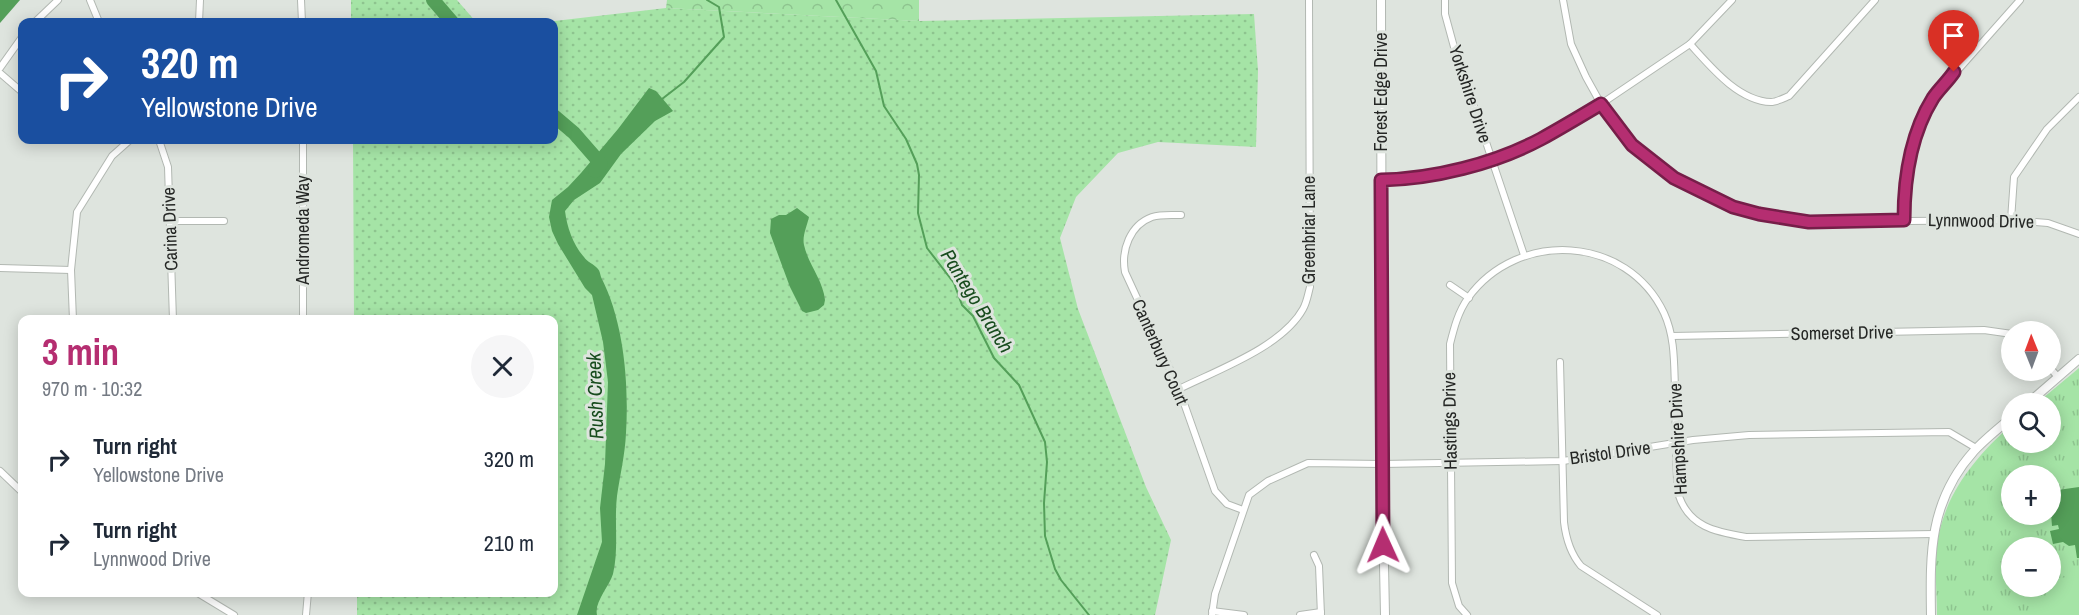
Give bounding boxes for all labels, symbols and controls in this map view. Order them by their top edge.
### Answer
pin [1928,10,1979,72]
icon: arrive [1937,19,1970,52]
street label: Forest Edge Drive [1368,32,1393,152]
text: 320 m [141,35,239,91]
icon: right [42,42,120,120]
street label: Yorkshire Drive [1443,42,1498,146]
text: Yellowstone Drive [141,89,318,125]
street label: Andromeda Way [290,175,315,286]
street label: Greenbriar Lane [1296,176,1321,284]
street label: Carina Drive [156,187,183,271]
street label: Lynnwood Drive [1928,207,2034,234]
water label: Pantego Branch [935,244,1020,358]
street label: Canterbury Court [1126,295,1195,409]
street label: Somerset Drive [1791,319,1893,346]
north arrow [2001,321,2061,381]
map controls [2001,321,2061,597]
text: 3 min [42,328,119,376]
button: close [471,335,534,398]
water label: Rush Creek [579,351,610,440]
street label: Hastings Drive [1436,372,1463,470]
text: 970 m · 10:32 [42,375,142,402]
street label: Hampshire Drive [1662,383,1693,495]
button: search [2001,393,2061,453]
text: Turn right [93,431,177,461]
street label: Bristol Drive [1568,434,1652,471]
icon: right [42,443,75,476]
text: 320 m [484,444,534,474]
text: Yellowstone Drive [93,461,224,488]
button: + [2001,465,2061,525]
position arrow [1351,513,1415,577]
text: Turn right [93,515,177,545]
icon: right [42,527,75,560]
text: 210 m [484,528,534,558]
button: − [2001,537,2061,597]
text: Lynnwood Drive [93,545,211,572]

